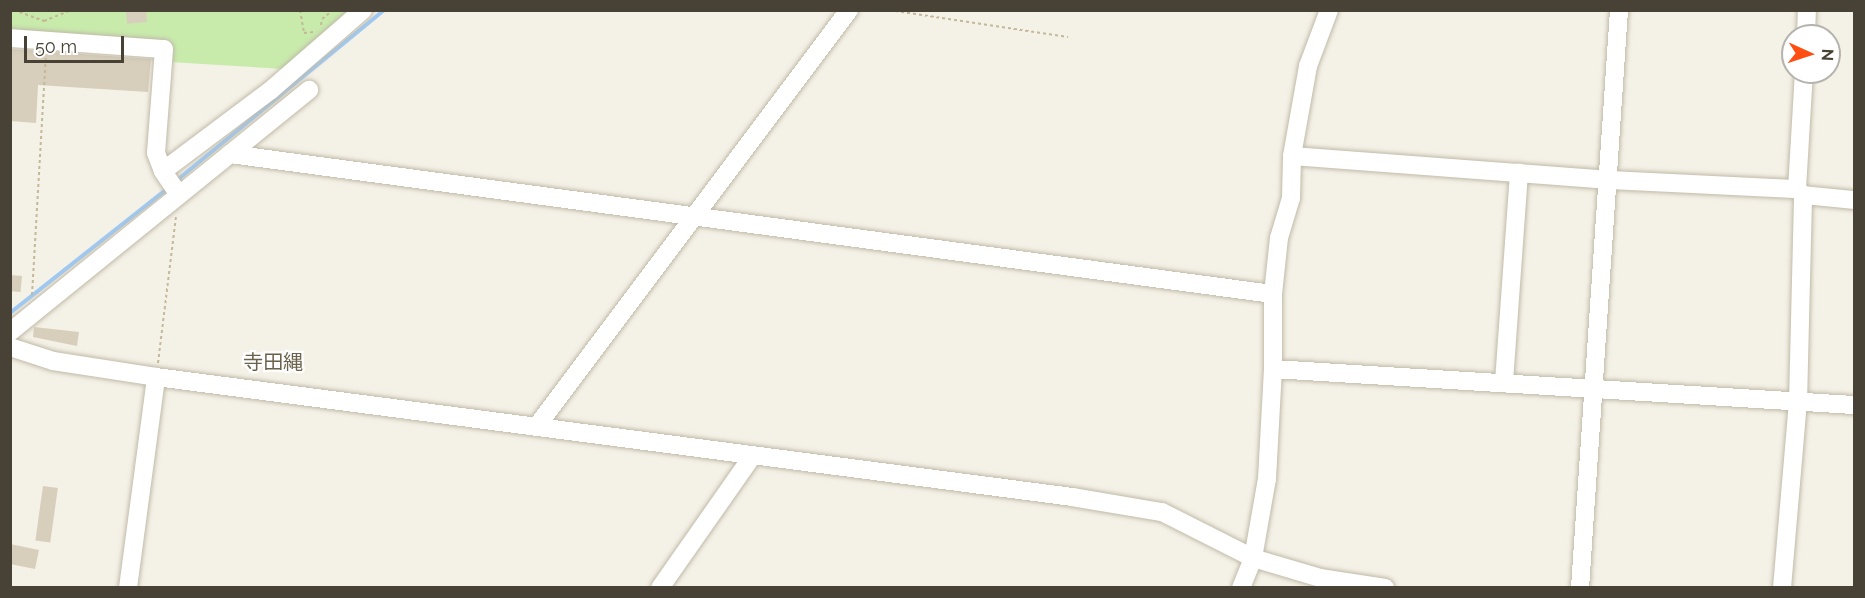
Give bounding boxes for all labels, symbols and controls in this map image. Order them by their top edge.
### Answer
scale bar [27,24,128,62]
north arrow [1781,24,1841,84]
text: 50 m [35,36,77,57]
text: N [1818,48,1837,61]
district label: 寺田縄 [243,350,303,374]

